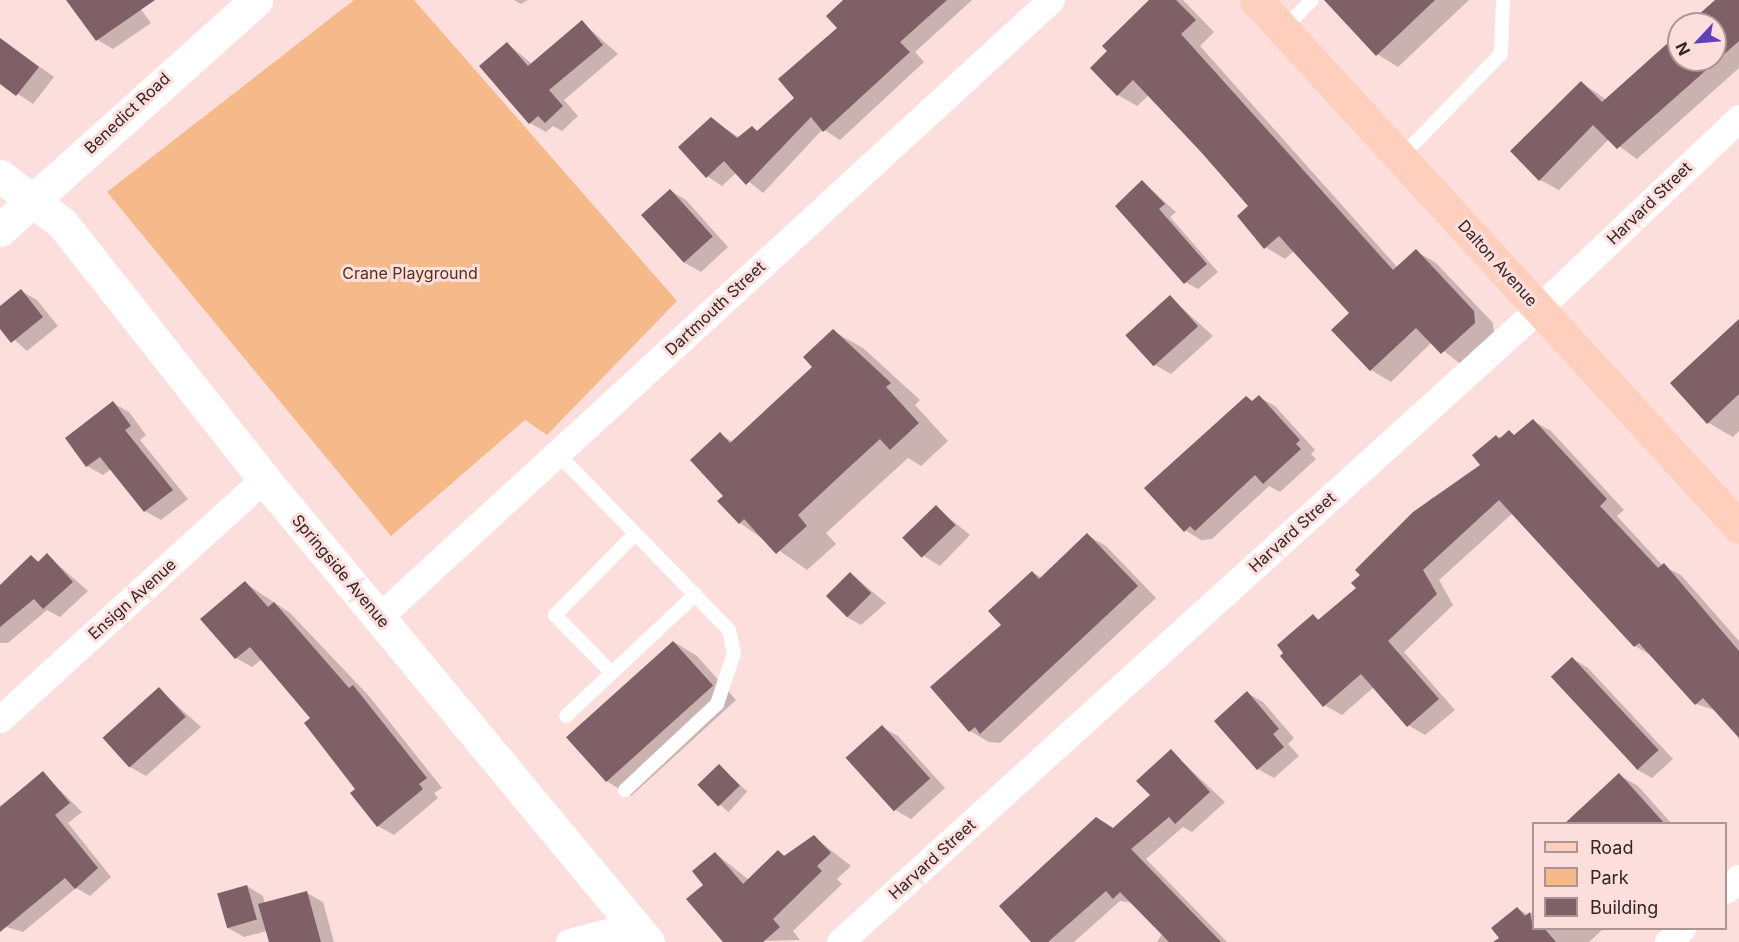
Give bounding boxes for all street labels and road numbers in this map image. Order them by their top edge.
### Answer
street label: Benedict Road [80,69,174,157]
street label: Harvard Street [1603,158,1695,248]
street label: Dalton Avenue [1454,216,1542,310]
street label: Dartmouth Street [661,257,769,359]
street label: Harvard Street [1245,488,1339,576]
street label: Springside Avenue [288,511,394,631]
street label: Ensign Avenue [84,555,180,643]
street label: Harvard Street [885,815,979,903]

